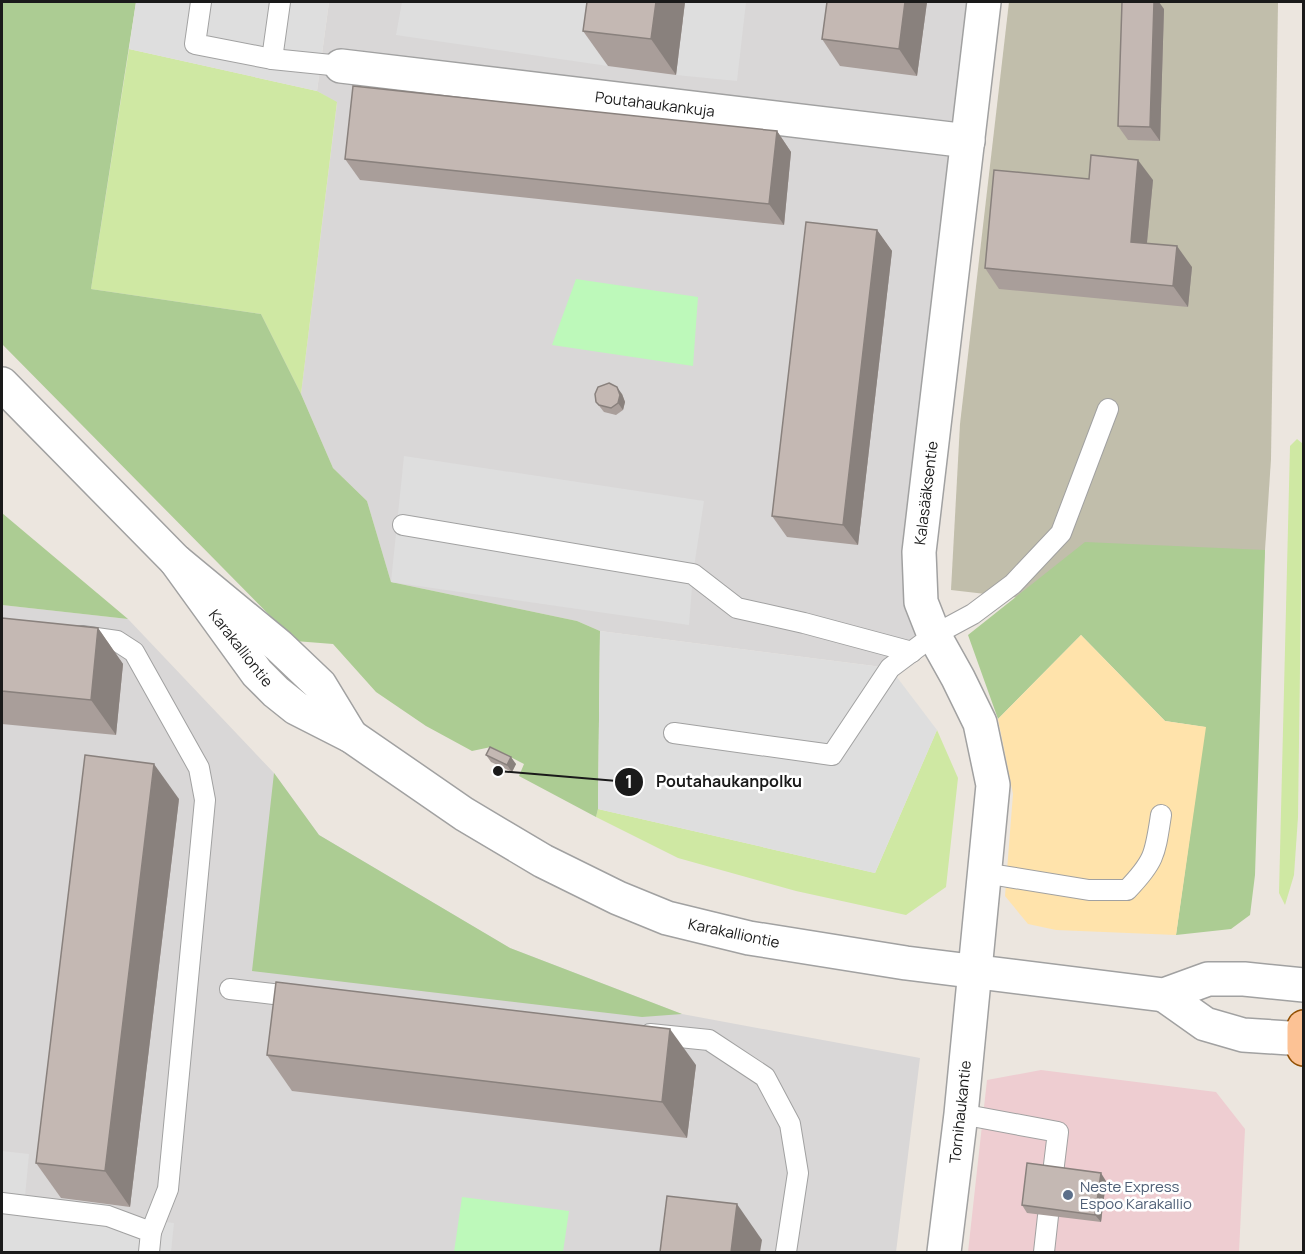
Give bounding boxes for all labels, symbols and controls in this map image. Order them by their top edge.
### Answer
street label: Poutahaukankuja [594,86,716,122]
street label: Kalasääksentie [909,440,943,546]
street label: Karakalliontie [204,605,278,691]
callout: Poutahaukanpolku [614,765,814,799]
text: 1 [625,769,633,793]
text: Poutahaukanpolku [656,770,802,792]
street label: Karakalliontie [686,913,782,953]
street label: Tornihaukantie [944,1059,976,1165]
place label: Neste Express Espoo Karakallio [1080,1176,1192,1214]
marker: Neste Express Espoo Karakallio [1061,1188,1075,1202]

